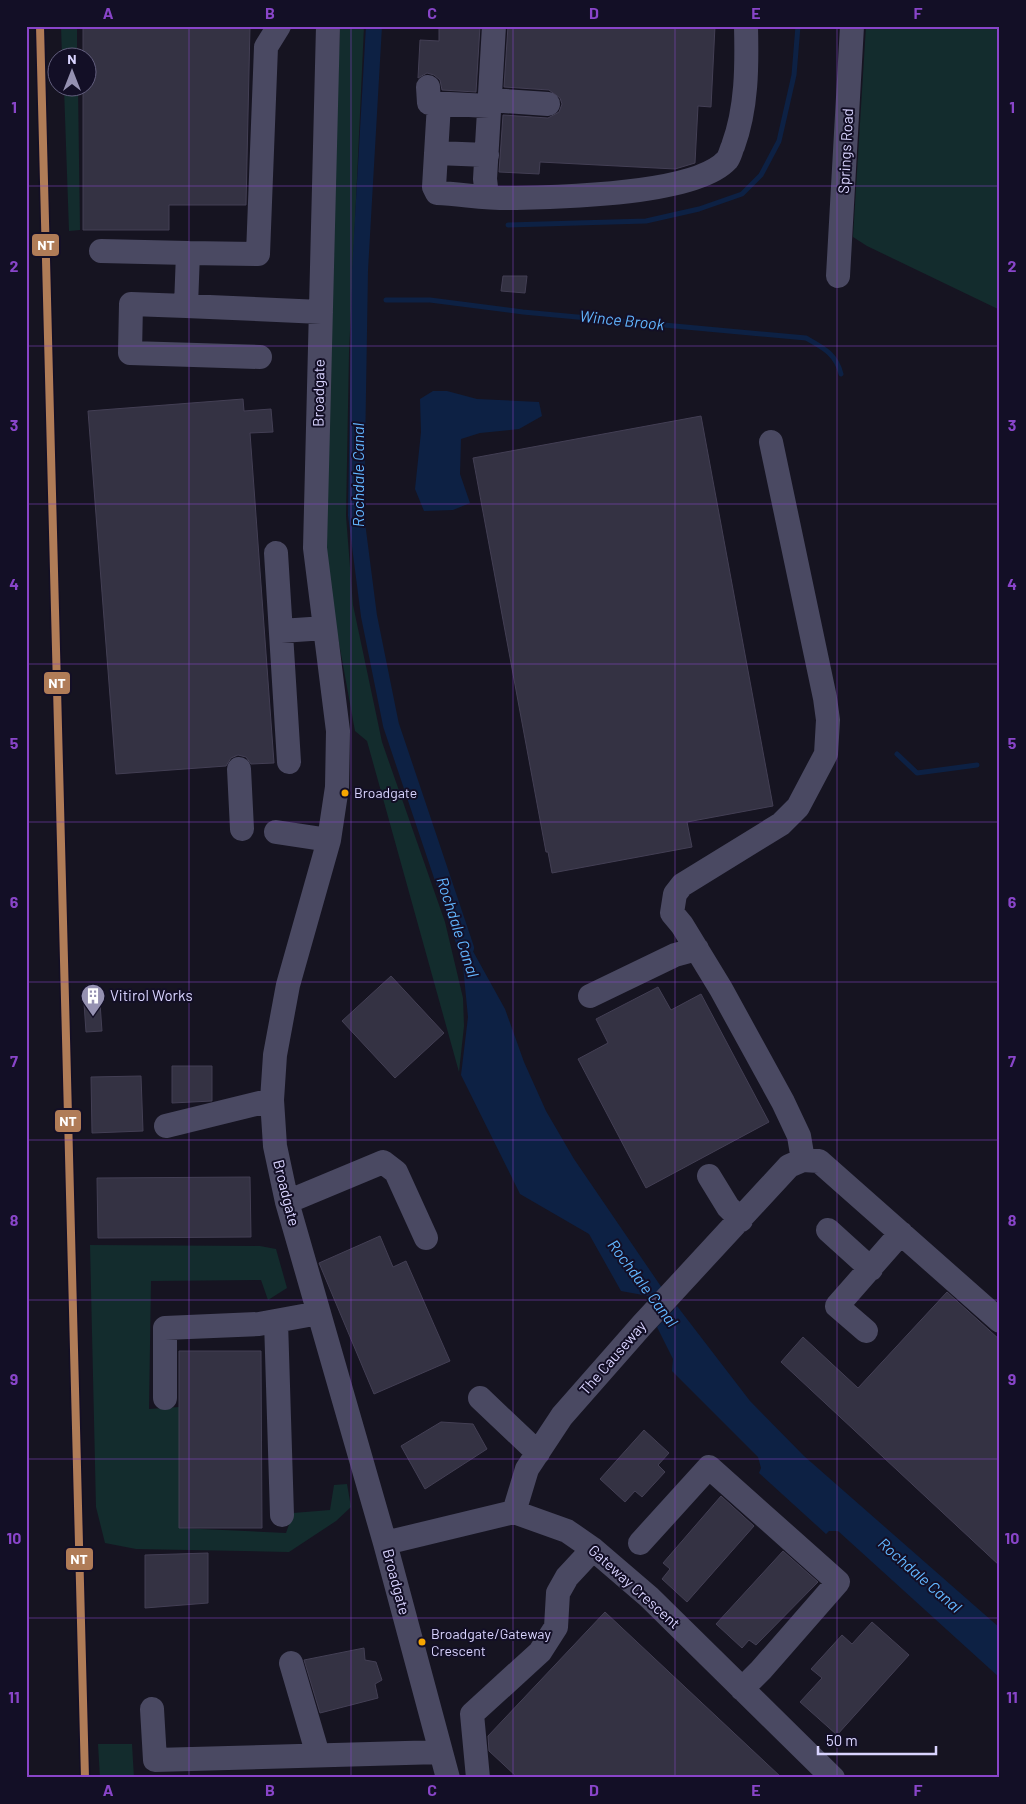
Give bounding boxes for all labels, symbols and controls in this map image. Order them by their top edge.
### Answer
text: A [103,3,114,22]
text: B [265,3,275,22]
text: C [427,3,437,22]
text: D [589,3,599,22]
text: E [751,3,761,22]
text: F [914,3,923,22]
north arrow [48,48,98,98]
text: N [67,50,77,67]
text: 1 [11,97,17,116]
text: 1 [1009,97,1015,116]
street label: Springs Road [834,108,856,194]
line badge: NT [31,233,60,257]
text: NT [37,236,55,253]
text: 2 [10,256,19,275]
text: 2 [1008,256,1017,275]
water label: Wince Brook [579,306,666,333]
street label: Broadgate [308,359,328,427]
text: 3 [10,415,18,434]
text: 3 [1008,415,1016,434]
water label: Rochdale Canal [348,422,367,527]
text: 4 [9,574,19,593]
text: 4 [1007,574,1017,593]
line badge: NT [43,671,71,695]
text: NT [48,674,66,691]
text: 5 [10,733,19,752]
text: 5 [1008,733,1017,752]
place label: Broadgate [354,784,417,801]
marker: Broadgate [340,788,350,798]
water label: Rochdale Canal [433,874,484,980]
text: 6 [10,892,19,911]
text: 6 [1008,892,1017,911]
building icon: Vitirol Works [80,983,106,1017]
place label: Vitirol Works [110,986,193,1004]
text: 7 [10,1051,18,1070]
text: 7 [1008,1051,1016,1070]
line badge: NT [54,1109,82,1133]
text: NT [59,1112,77,1129]
street label: Broadgate [270,1158,304,1228]
text: 8 [10,1210,19,1229]
text: 8 [1008,1210,1017,1229]
water label: Rochdale Canal [604,1235,683,1330]
street label: The Causeway [575,1317,649,1398]
text: 9 [10,1369,18,1388]
text: 9 [1008,1369,1016,1388]
text: 10 [7,1528,21,1547]
text: 10 [1005,1528,1019,1547]
water label: Rochdale Canal [875,1533,966,1616]
street label: Gateway Crescent [585,1541,684,1632]
line badge: NT [65,1547,94,1571]
street label: Broadgate [380,1547,414,1617]
text: NT [70,1550,88,1567]
place label: Broadgate/Gateway Crescent [431,1625,551,1659]
marker: Broadgate/Gateway Crescent [417,1637,427,1647]
text: 11 [8,1687,20,1706]
text: 11 [1006,1687,1018,1706]
scale bar [818,1724,936,1756]
text: 50 m [826,1731,858,1749]
text: A [103,1780,114,1799]
text: B [265,1780,275,1799]
text: C [427,1780,437,1799]
text: D [589,1780,599,1799]
text: E [751,1780,761,1799]
text: F [914,1780,923,1799]

